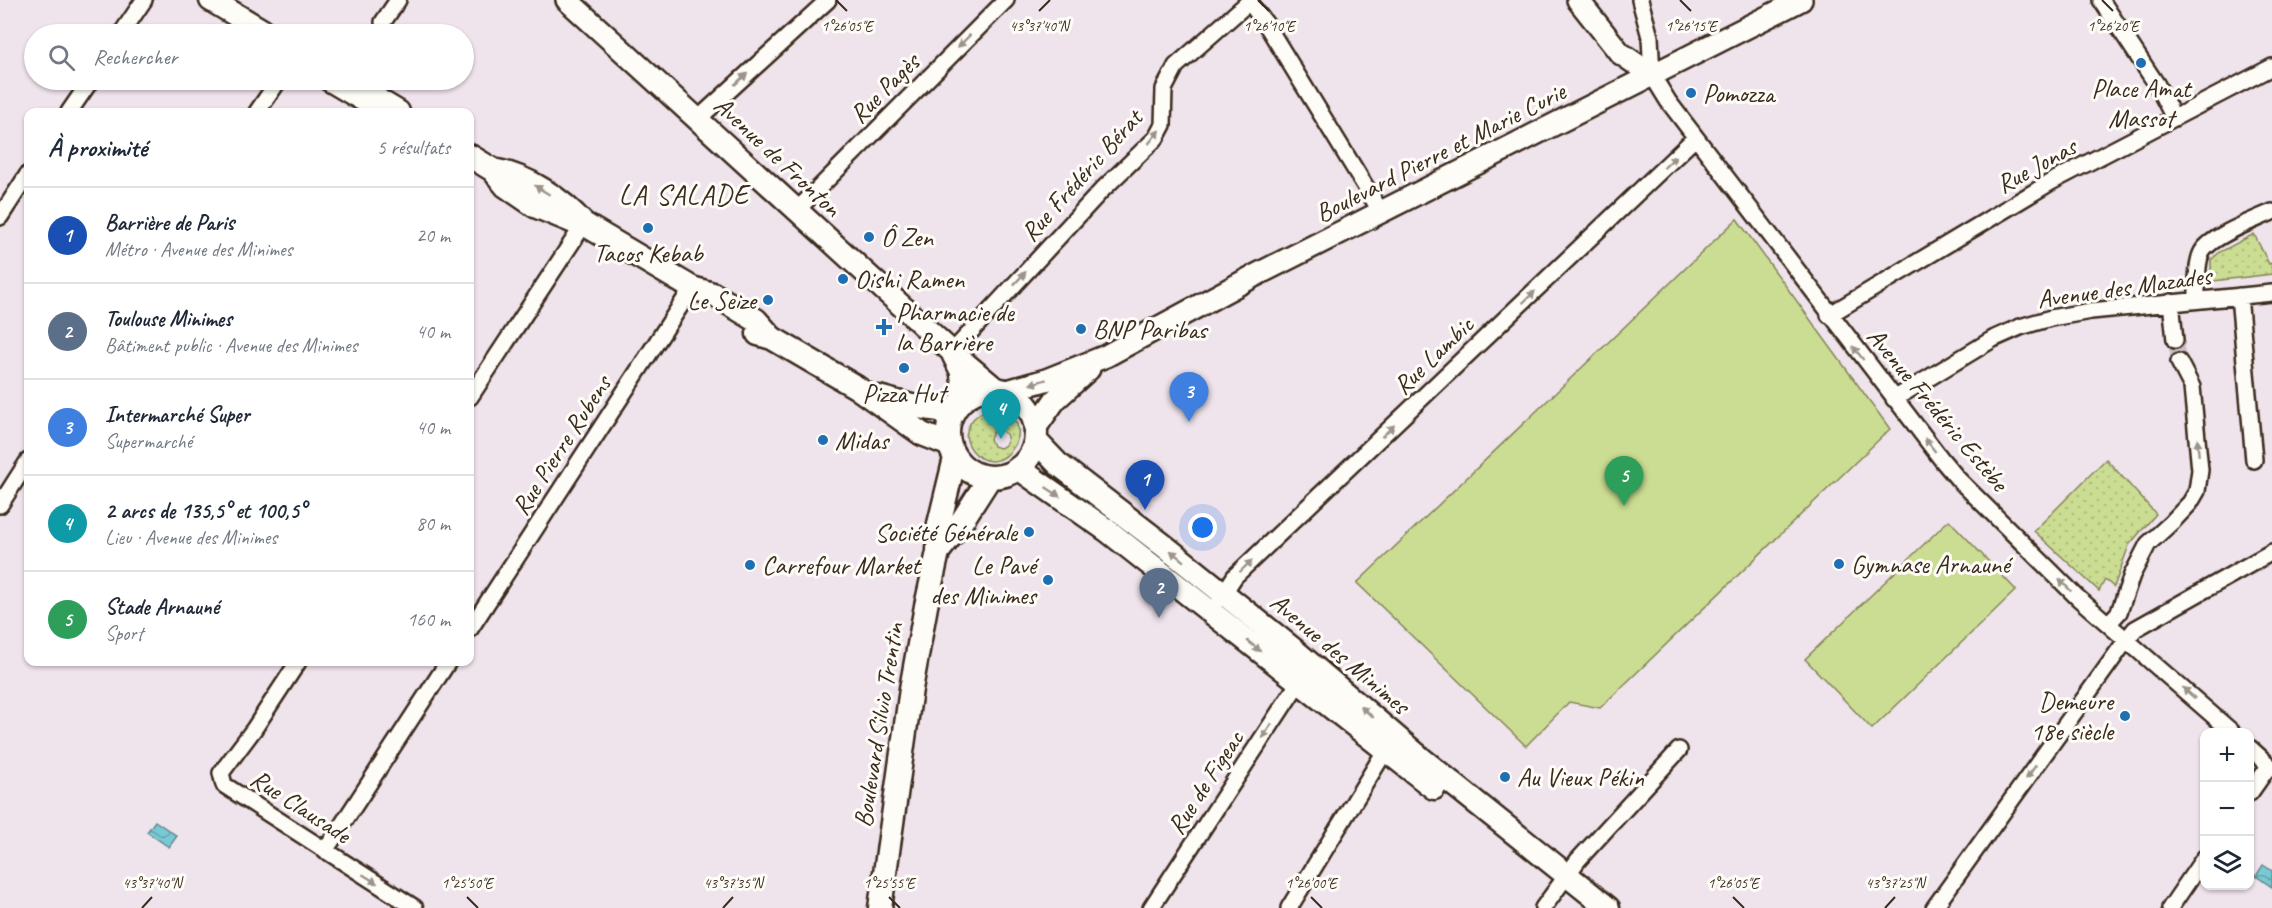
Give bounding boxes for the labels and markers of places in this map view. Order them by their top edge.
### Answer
marker: Place Amat Massot [2134,56,2148,70]
place label: Place Amat Massot [2092,72,2193,135]
place label: Pomozza [1703,77,1777,110]
marker: Pomozza [1684,86,1698,100]
marker: Tacos Kebab [641,221,655,235]
place label: Ô Zen [881,221,934,254]
marker: Ô Zen [862,230,876,244]
place label: Tacos Kebab [594,237,704,270]
place label: Oishi Ramen [855,263,965,296]
marker: Oishi Ramen [836,272,850,286]
place label: Le Seize [688,284,759,317]
marker: Le Seize [761,293,775,307]
place label: Pharmacie de la Barrière [896,296,1015,359]
place label: BNP Paribas [1093,313,1209,346]
marker: Pharmacie de la Barrière [877,320,891,334]
marker: BNP Paribas [1074,322,1088,336]
marker: Pizza Hut [897,361,911,375]
pin: 3 [1170,372,1208,422]
place label: Pizza Hut [862,377,949,410]
pin: 4 [982,390,1020,439]
place label: Midas [835,424,890,457]
marker: Midas [816,433,830,447]
pin: 5 [1604,456,1644,506]
pin: 1 [1126,460,1164,510]
place label: Société Générale [875,516,1019,549]
marker: Société Générale [1022,525,1036,539]
place label: Gymnase Arnauné [1851,548,2013,581]
place label: Carrefour Market [762,549,922,582]
place label: Le Pavé des Minimes [930,549,1040,612]
marker: Gymnase Arnauné [1832,557,1846,571]
marker: Carrefour Market [743,558,757,572]
pin: 2 [1140,568,1178,618]
marker: Le Pavé des Minimes [1041,573,1055,587]
place label: Demeure 18e siècle [2031,685,2116,748]
marker: Demeure 18e siècle [2118,709,2132,723]
place label: Au Vieux Pékin [1517,761,1644,794]
marker: Au Vieux Pékin [1498,770,1512,784]

